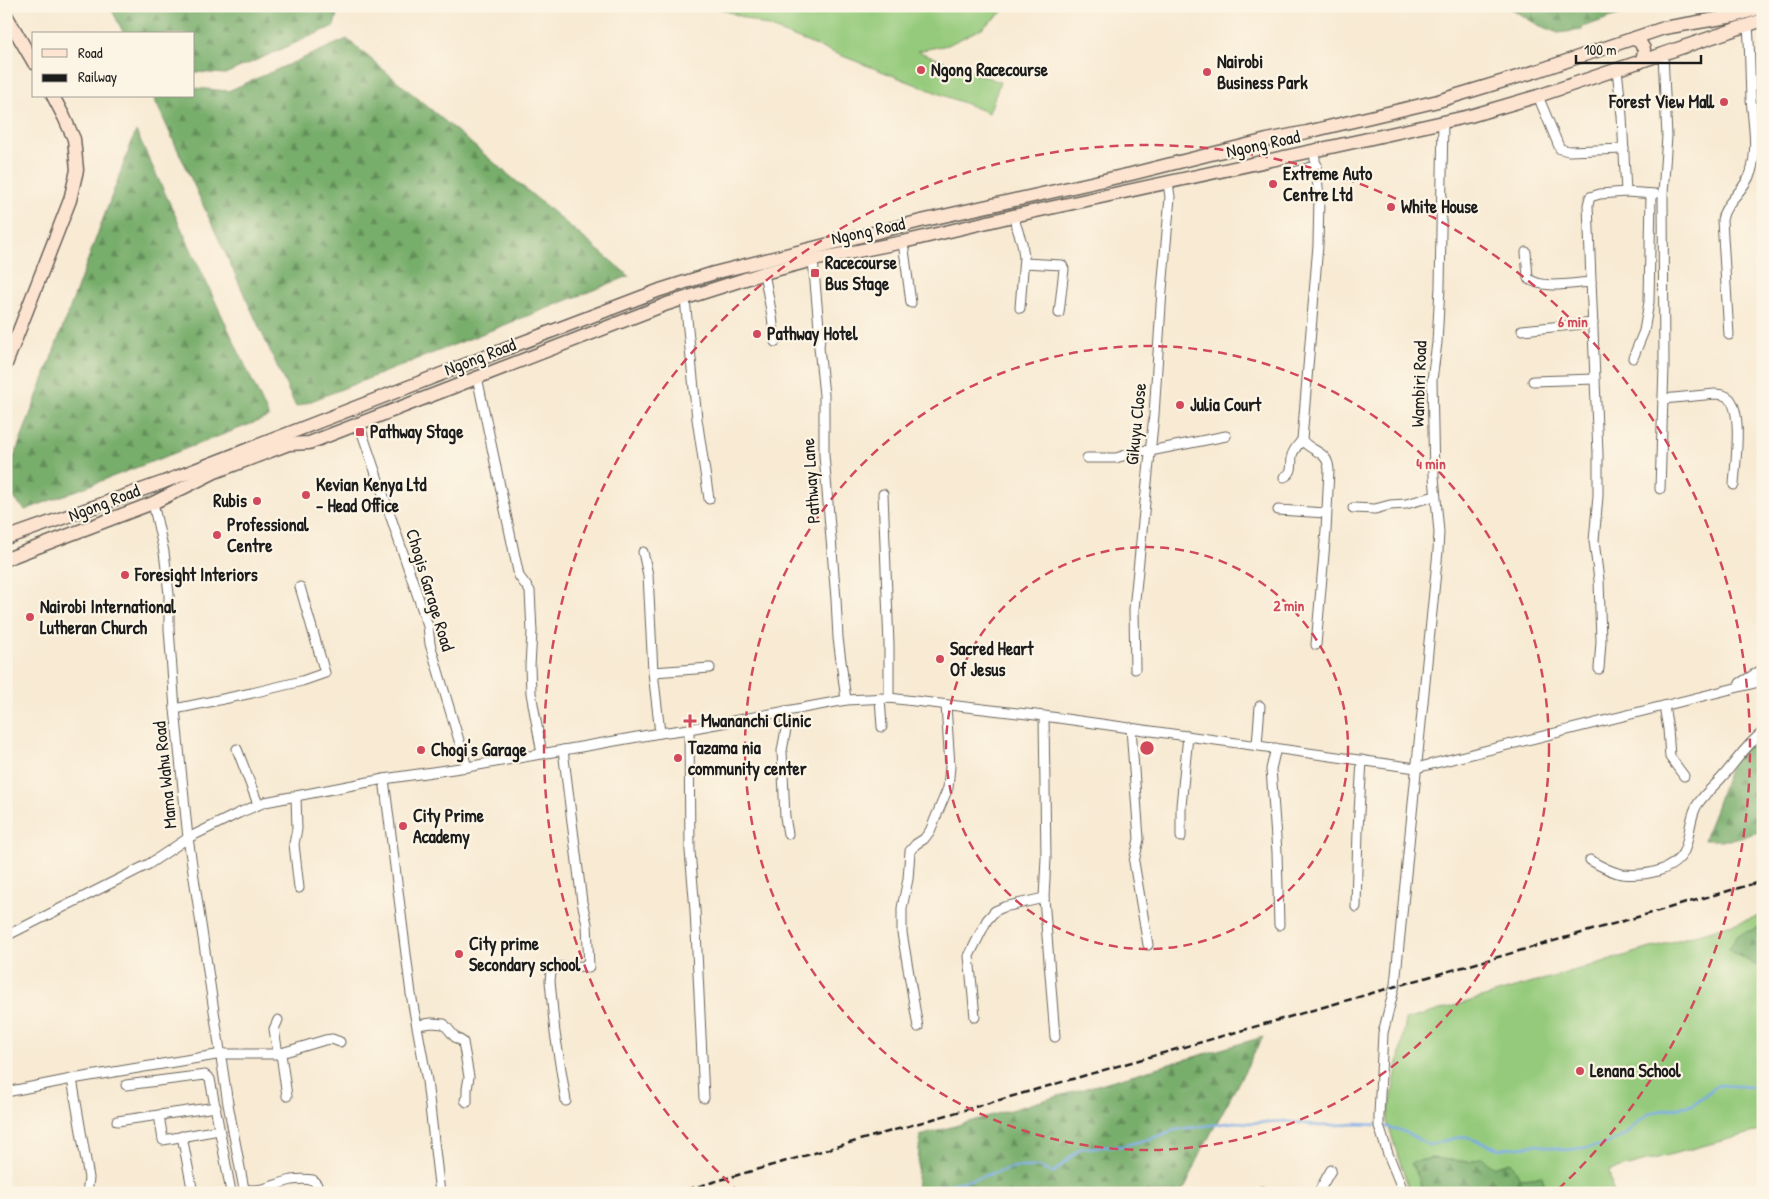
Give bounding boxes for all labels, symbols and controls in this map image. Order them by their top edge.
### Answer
legend [32,32,195,98]
scale bar [1576,32,1702,64]
text: 100 m [1584,39,1617,60]
text: Road [78,42,103,63]
place label: Nairobi Business Park [1217,49,1308,95]
place label: Ngong Racecourse [931,57,1049,83]
marker: Ngong Racecourse [915,64,927,76]
text: Railway [78,66,117,87]
marker: Nairobi Business Park [1201,66,1213,78]
place label: Forest View Mall [1608,89,1715,114]
marker: Forest View Mall [1718,96,1730,108]
street label: Ngong Road [1224,124,1302,163]
place label: Extreme Auto Centre Ltd [1283,161,1373,207]
marker: Extreme Auto Centre Ltd [1267,178,1279,190]
place label: White House [1401,194,1479,219]
marker: White House [1385,201,1397,213]
street label: Ngong Road [829,211,907,250]
place label: Racecourse Bus Stage [825,250,898,297]
marker: Racecourse Bus Stage [809,267,821,279]
text: 6 min [1558,311,1588,332]
place label: Pathway Hotel [767,321,859,347]
marker: Pathway Hotel [751,328,763,340]
street label: Ngong Road [440,331,519,382]
street label: Wambiri Road [1404,340,1433,428]
street label: Gikuyu Close [1119,382,1152,466]
place label: Julia Court [1190,392,1262,417]
marker: Julia Court [1174,399,1186,411]
place label: Pathway Stage [370,419,464,445]
marker: Pathway Stage [354,426,366,438]
street label: Pathway Lane [795,437,826,525]
text: 4 min [1416,453,1446,474]
place label: Kevian Kenya Ltd - Head Office [316,472,427,518]
street label: Ngong Road [64,477,143,528]
place label: Rubis [213,488,247,513]
marker: Kevian Kenya Ltd - Head Office [300,489,312,501]
marker: Rubis [251,495,263,507]
place label: Professional Centre [227,512,310,558]
street label: Chogis Garage Road [400,526,461,654]
marker: Professional Centre [211,529,223,541]
place label: Foresight Interiors [134,562,258,588]
marker: Foresight Interiors [119,569,131,581]
place label: Nairobi International Lutheran Church [40,594,177,640]
text: 2 min [1274,595,1305,616]
marker: Nairobi International Lutheran Church [24,611,36,623]
place label: Sacred Heart Of Jesus [950,636,1034,682]
marker: Sacred Heart Of Jesus [934,653,946,665]
place label: Mwananchi Clinic [701,708,812,733]
marker: Mwananchi Clinic [683,714,697,728]
street label: Mama Wahu Road [146,720,183,830]
place label: Tazama nia community center [687,735,807,782]
place label: Chogi's Garage [431,737,527,763]
centre of rings [1138,739,1156,757]
marker: Chogi's Garage [415,744,427,756]
marker: Tazama nia community center [672,752,684,764]
place label: City Prime Academy [413,803,485,850]
marker: City Prime Academy [397,820,409,832]
place label: City prime Secondary school [469,931,582,978]
marker: City prime Secondary school [453,948,465,960]
place label: Lenana School [1590,1058,1682,1083]
marker: Lenana School [1574,1065,1586,1077]

